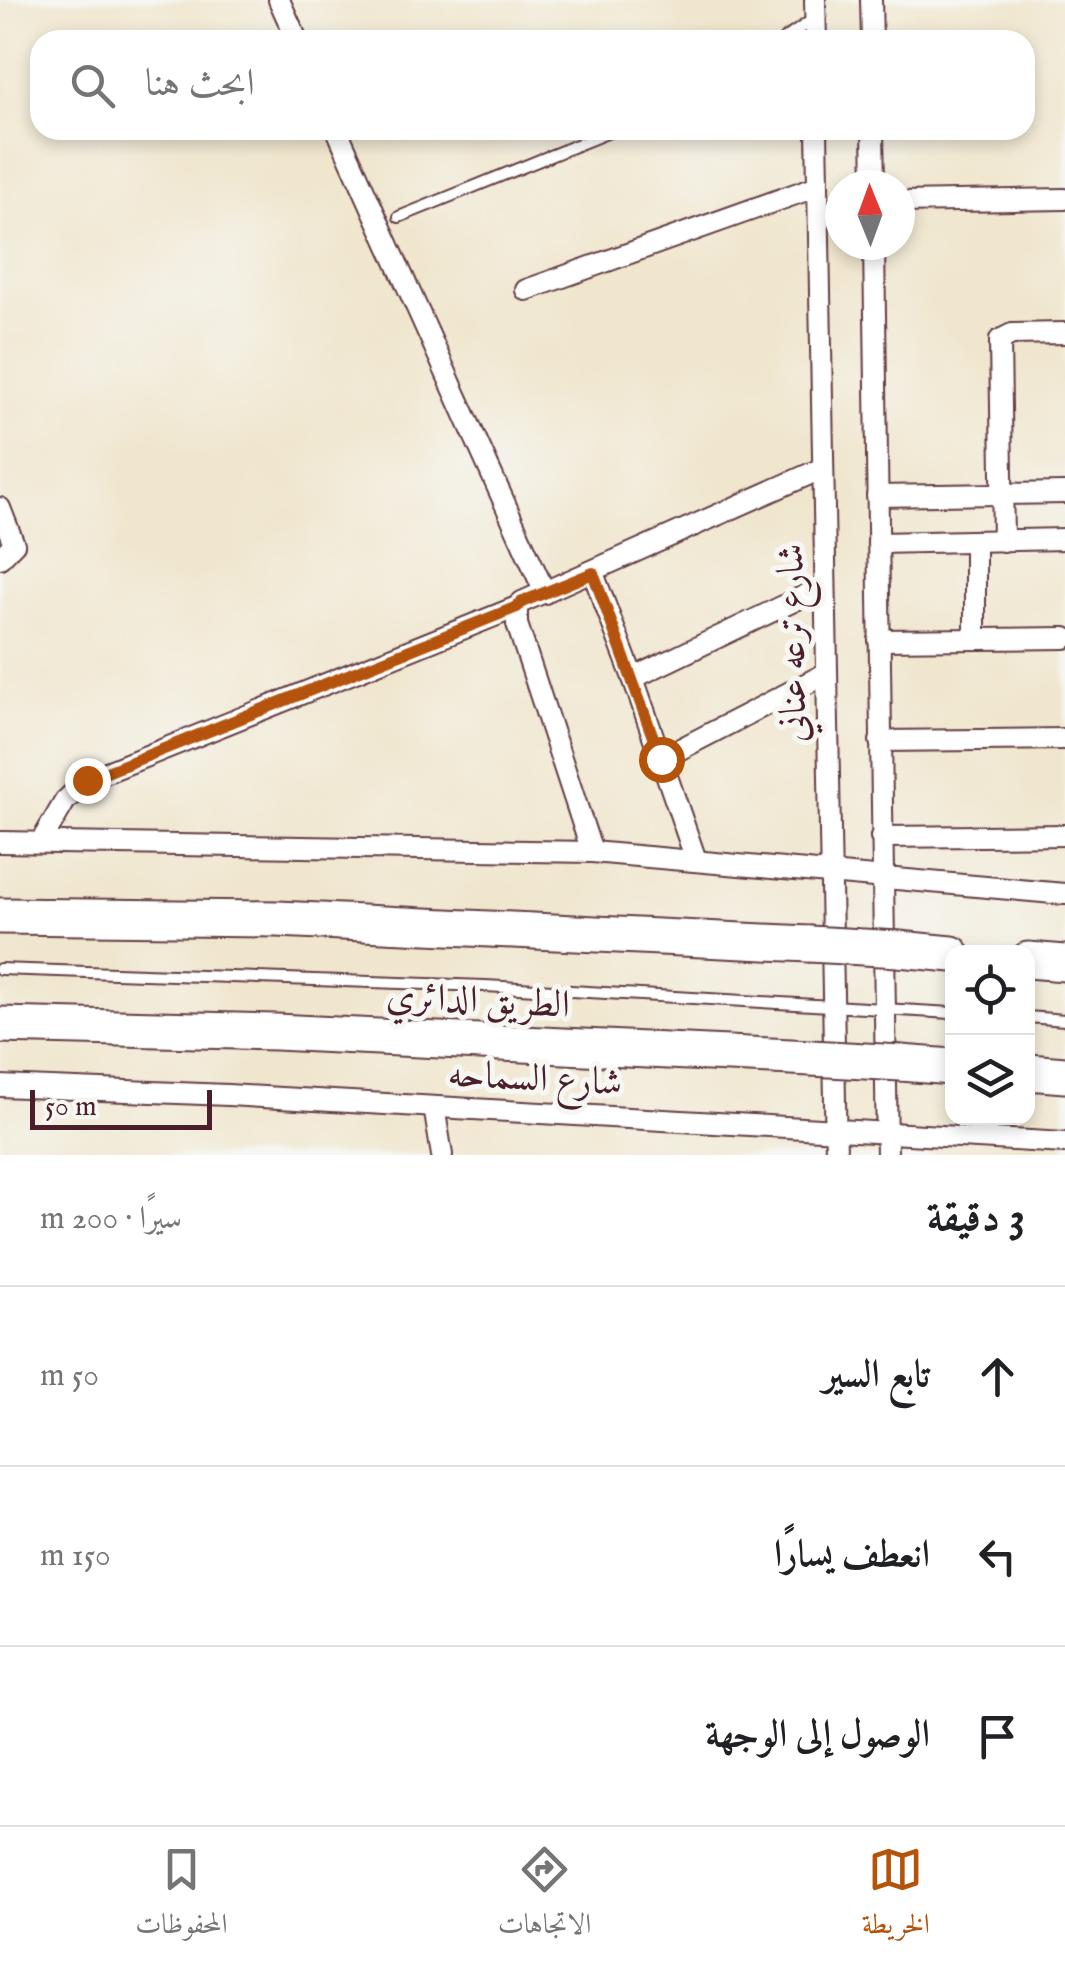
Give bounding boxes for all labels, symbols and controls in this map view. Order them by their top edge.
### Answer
search box [30,30,1035,140]
icon: search [65,58,120,113]
text: ابحث هنا [145,61,255,109]
north arrow [825,170,915,260]
street label: شارع ترعه عناني [768,543,824,743]
route start [639,737,685,783]
route end [65,758,111,804]
map controls [945,945,1035,1125]
button: locate [945,945,1035,1035]
street label: الطريق الدائري [385,973,571,1035]
button: layers [945,1035,1035,1125]
street label: شارع السماحه [446,1051,623,1113]
scale bar [30,1085,212,1130]
text: 50 m [45,1090,97,1125]
text: 3 دقيقة [927,1192,1025,1245]
text: سيرًا · 200 m [40,1199,182,1240]
icon: ahead [970,1349,1025,1404]
text: تابع السير [822,1352,930,1400]
text: 50 m [40,1356,99,1397]
icon: left [970,1529,1025,1584]
text: انعطف يسارًا [774,1532,930,1580]
text: 150 m [40,1536,111,1577]
icon: arrive [970,1709,1025,1764]
text: الوصول إلى الوجهة [705,1712,930,1760]
tab: المحفوظات [135,1842,227,1951]
tab: الاتجاهات [498,1842,591,1951]
tab: الخريطة [862,1842,930,1951]

